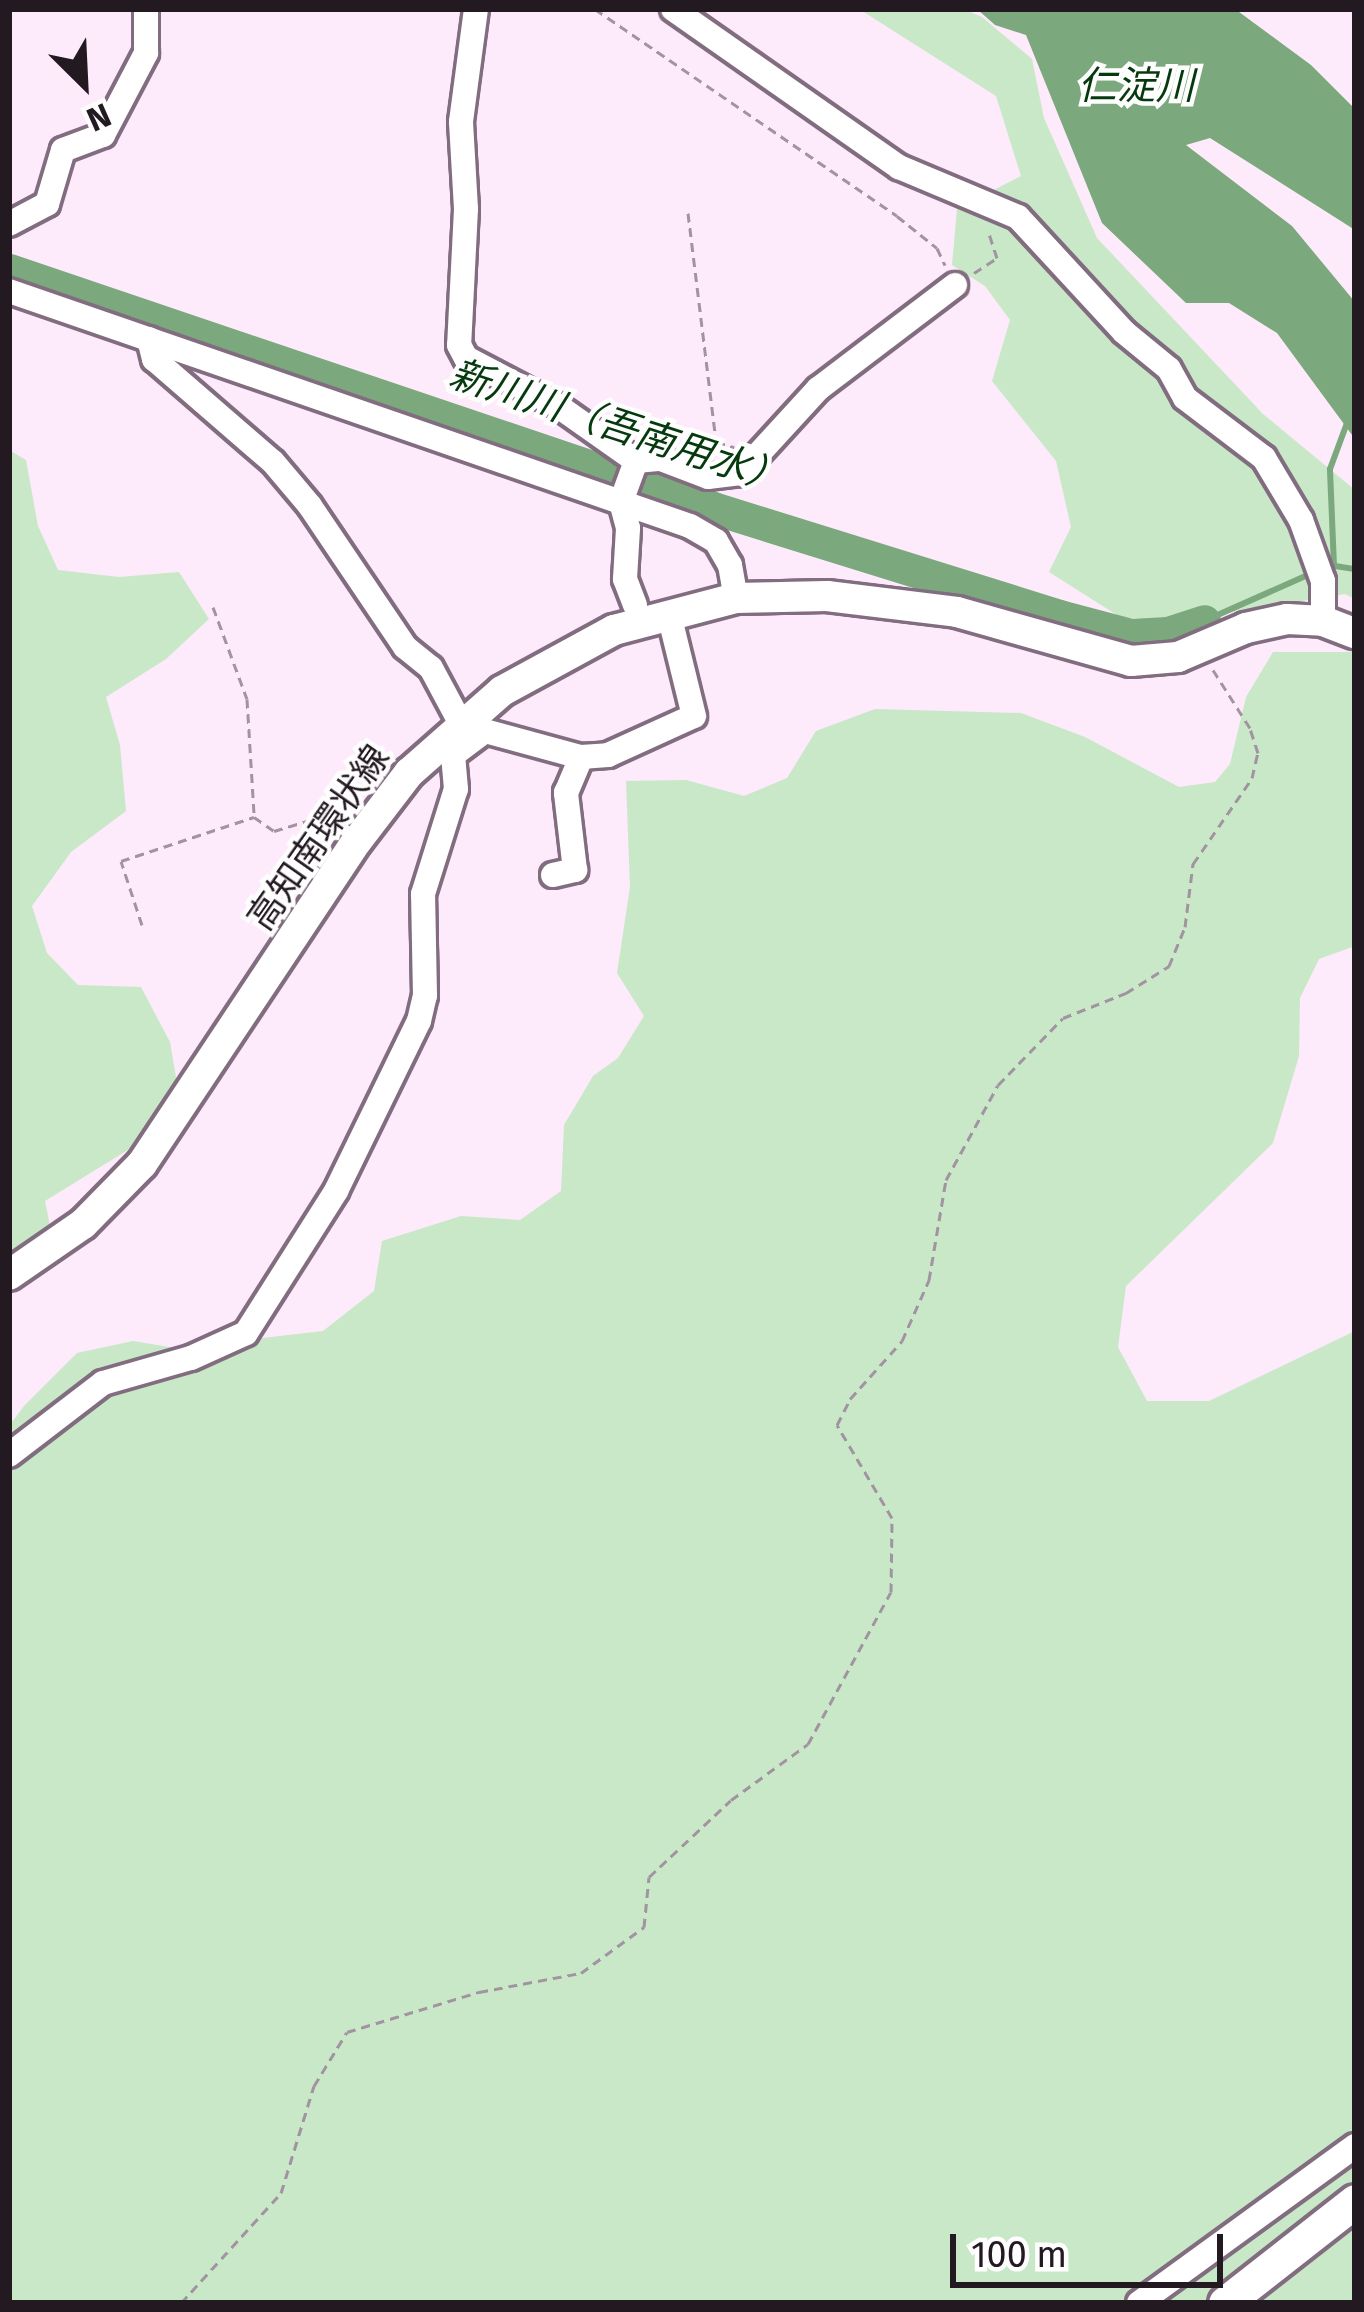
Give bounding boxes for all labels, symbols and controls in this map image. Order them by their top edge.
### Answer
north arrow [24,24,144,144]
water label: 仁淀川 [1078,63,1194,109]
text: N [81,94,117,140]
water label: 新川川（吾南用水） [444,351,792,503]
street label: 高知南環状線 [239,737,399,939]
scale bar [956,2210,1229,2284]
text: 100 m [971,2233,1067,2277]

